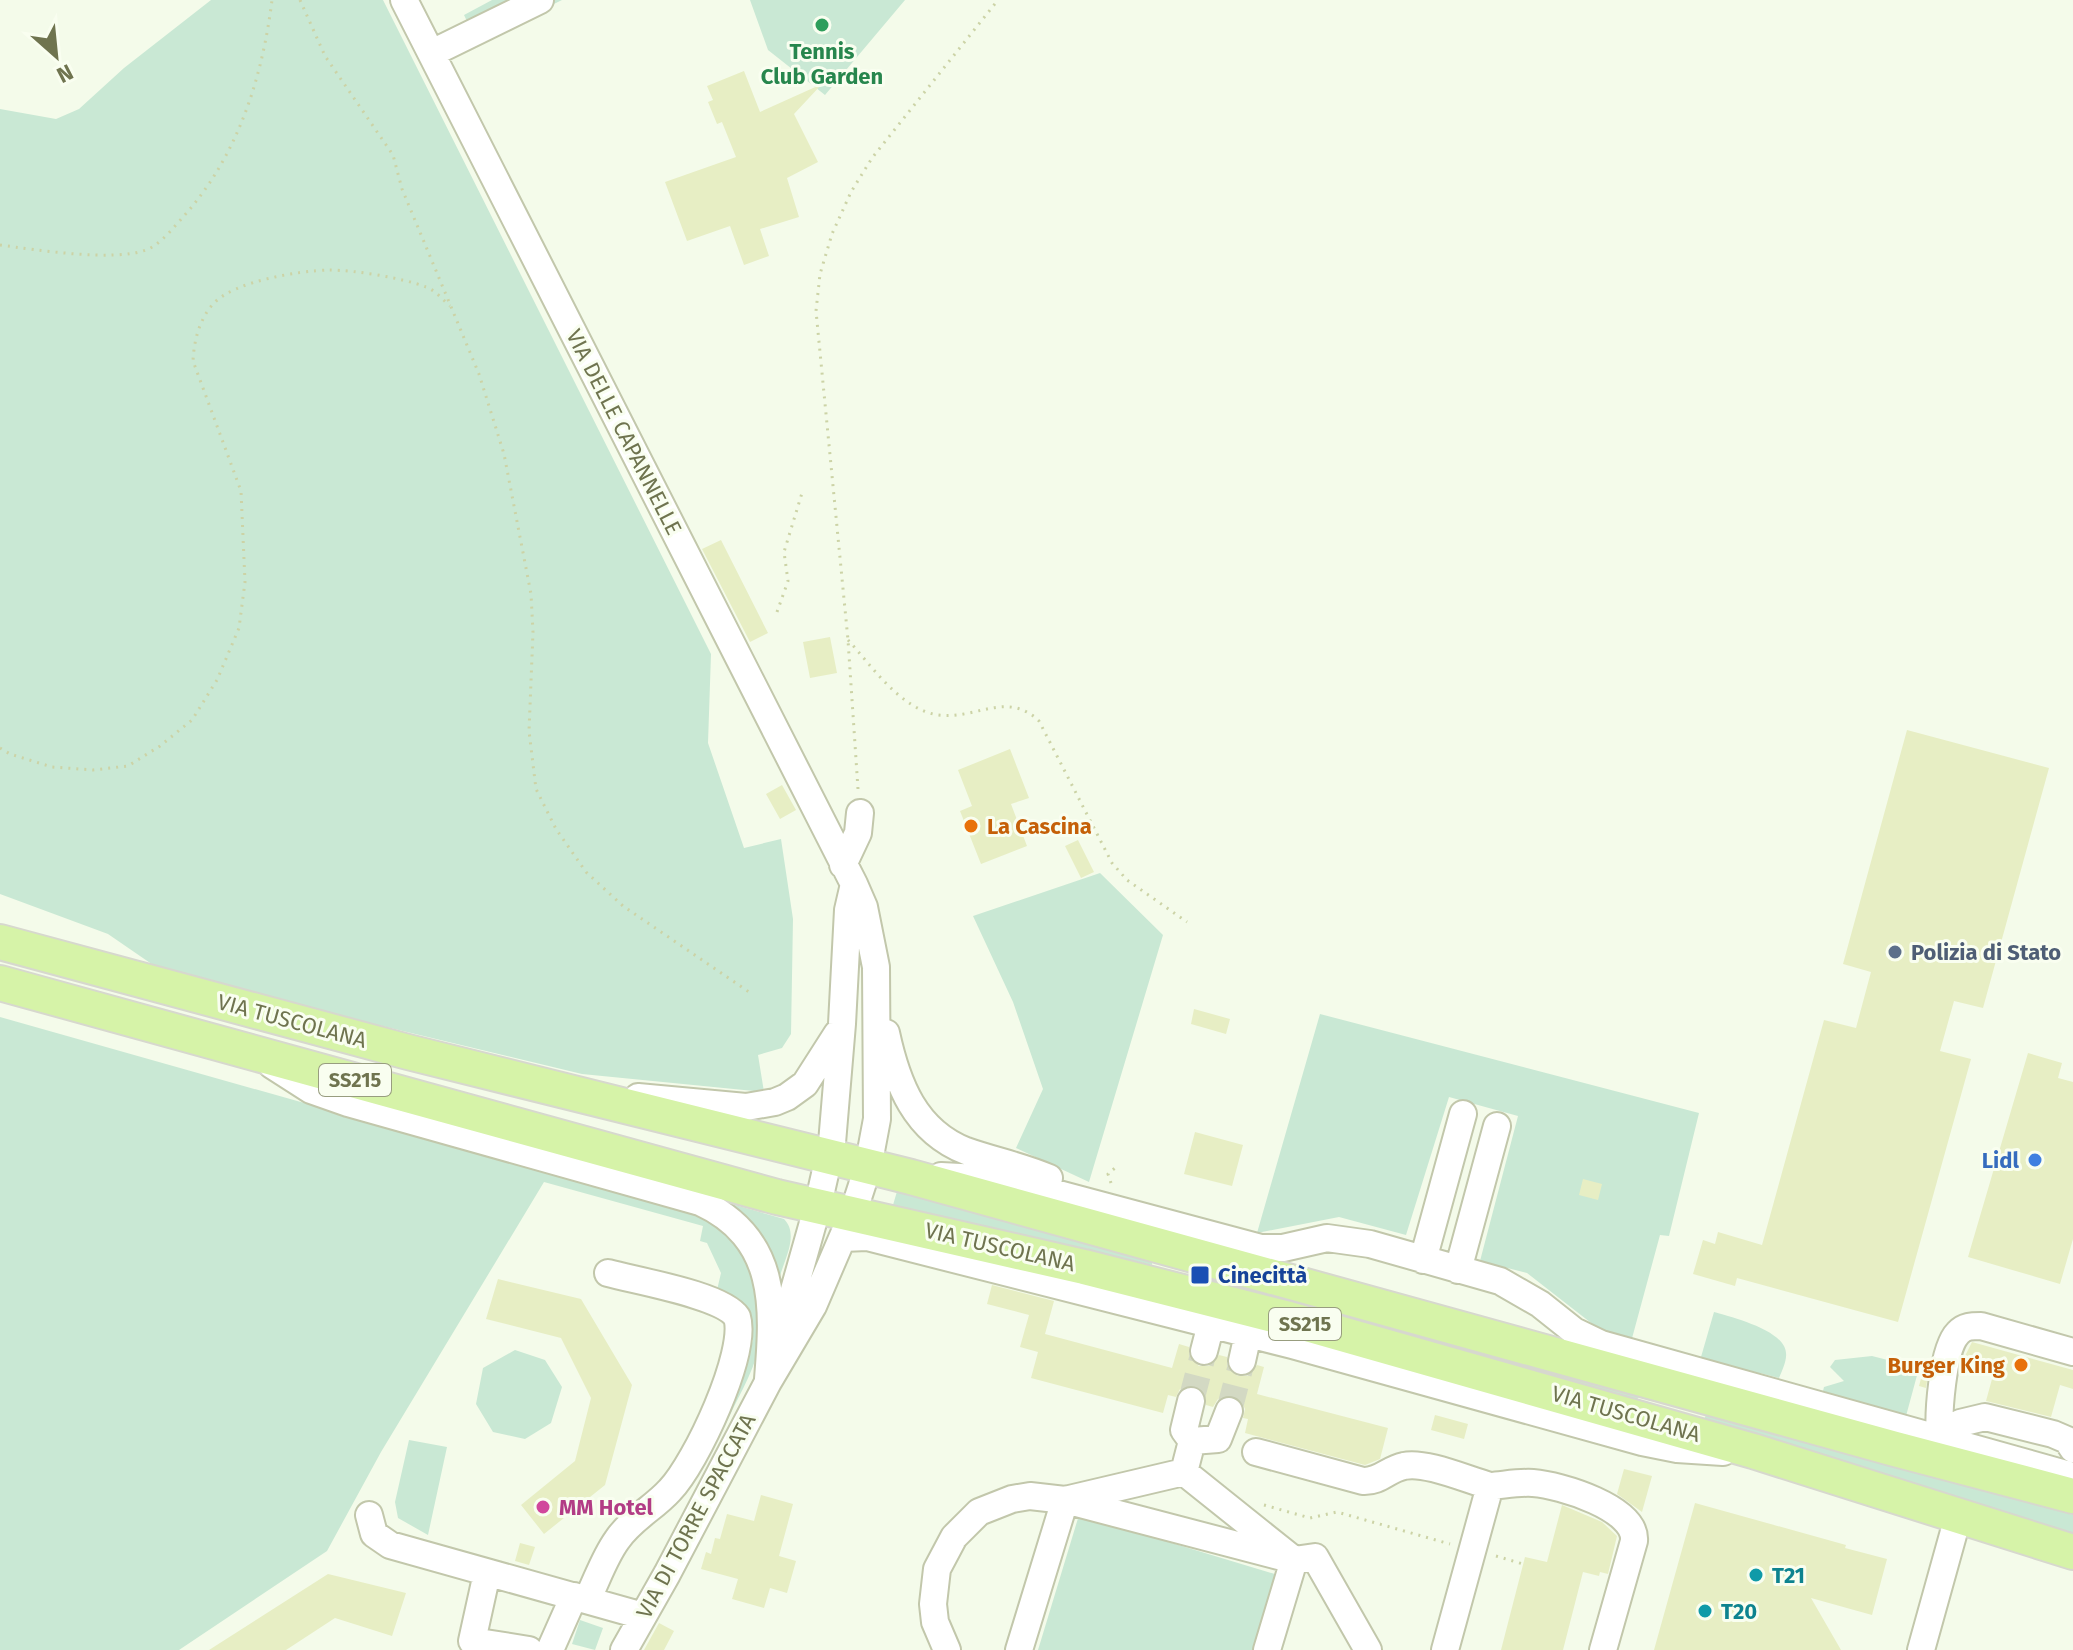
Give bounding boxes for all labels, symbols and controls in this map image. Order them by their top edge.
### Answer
north arrow [16,16,96,96]
marker: Tennis Club Garden [813,16,831,34]
place label: Tennis Club Garden [761,38,883,90]
text: N [52,58,77,89]
street label: VIA DELLE CAPANNELLE [560,325,688,539]
place label: La Cascina [987,813,1092,840]
marker: La Cascina [962,817,980,835]
place label: Polizia di Stato [1911,939,2061,966]
marker: Polizia di Stato [1886,943,1904,961]
street label: VIA TUSCOLANA [214,988,370,1054]
road number: SS215 [319,1064,391,1096]
place label: Lidl [1982,1147,2019,1174]
marker: Lidl [2026,1151,2044,1169]
street label: VIA TUSCOLANA [922,1217,1078,1277]
place label: Cinecittà [1218,1262,1307,1289]
marker: Cinecittà [1189,1264,1211,1286]
road number: SS215 [1269,1308,1341,1340]
place label: Burger King [1888,1352,2006,1379]
marker: Burger King [2012,1356,2030,1374]
street label: VIA TUSCOLANA [1549,1380,1704,1448]
street label: VIA DI TORRE SPACCATA [631,1409,762,1623]
place label: MM Hotel [559,1494,654,1521]
marker: MM Hotel [534,1498,552,1516]
place label: T21 [1772,1562,1805,1589]
marker: T21 [1747,1566,1765,1584]
place label: T20 [1721,1598,1757,1625]
marker: T20 [1696,1602,1714,1620]

